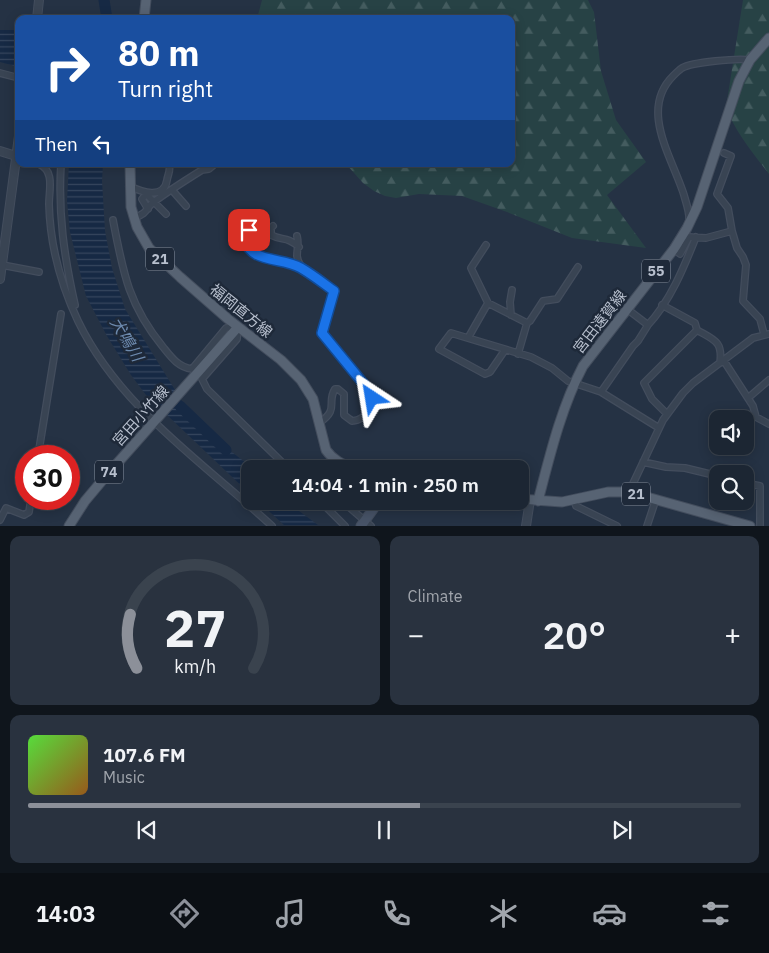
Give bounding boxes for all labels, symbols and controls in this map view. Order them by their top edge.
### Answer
text: 80 m [118,30,200,76]
icon: right [35,35,100,100]
text: Turn right [118,74,213,103]
icon: left [88,130,116,158]
text: Then [35,132,78,156]
pin [228,209,270,251]
icon: arrive [235,216,263,244]
road number: 21 [146,248,174,270]
road number: 55 [642,260,670,282]
street label: 福岡直方線 [206,280,276,342]
street label: 宮田遠賀線 [569,286,630,357]
water label: 犬鳴川 [106,313,149,366]
position arrow [345,371,397,423]
street label: 宮田小竹線 [108,381,173,450]
map controls [709,410,754,510]
button: sound [709,410,754,455]
speed limit sign: 30 [15,445,80,510]
road number: 74 [95,461,123,484]
button: search [709,465,754,510]
text: 14:04 · 1 min · 250 m [291,473,479,497]
road number: 21 [622,482,650,506]
text: Climate [408,586,463,606]
text: 27 [164,594,226,661]
text: 20° [543,610,606,659]
text: − [408,616,424,653]
text: + [724,616,741,653]
text: km/h [174,655,216,678]
text: 107.6 FM [103,743,186,767]
text: Music [103,767,145,787]
icon: previous [133,816,161,844]
icon: pause [370,816,398,844]
icon: next [608,816,636,844]
icon: directions [167,896,202,931]
icon: music [273,896,308,931]
icon: phone [379,896,414,931]
icon: climate [486,896,521,931]
icon: car [592,896,627,931]
icon: filters [698,896,733,931]
text: 14:03 [36,899,96,928]

